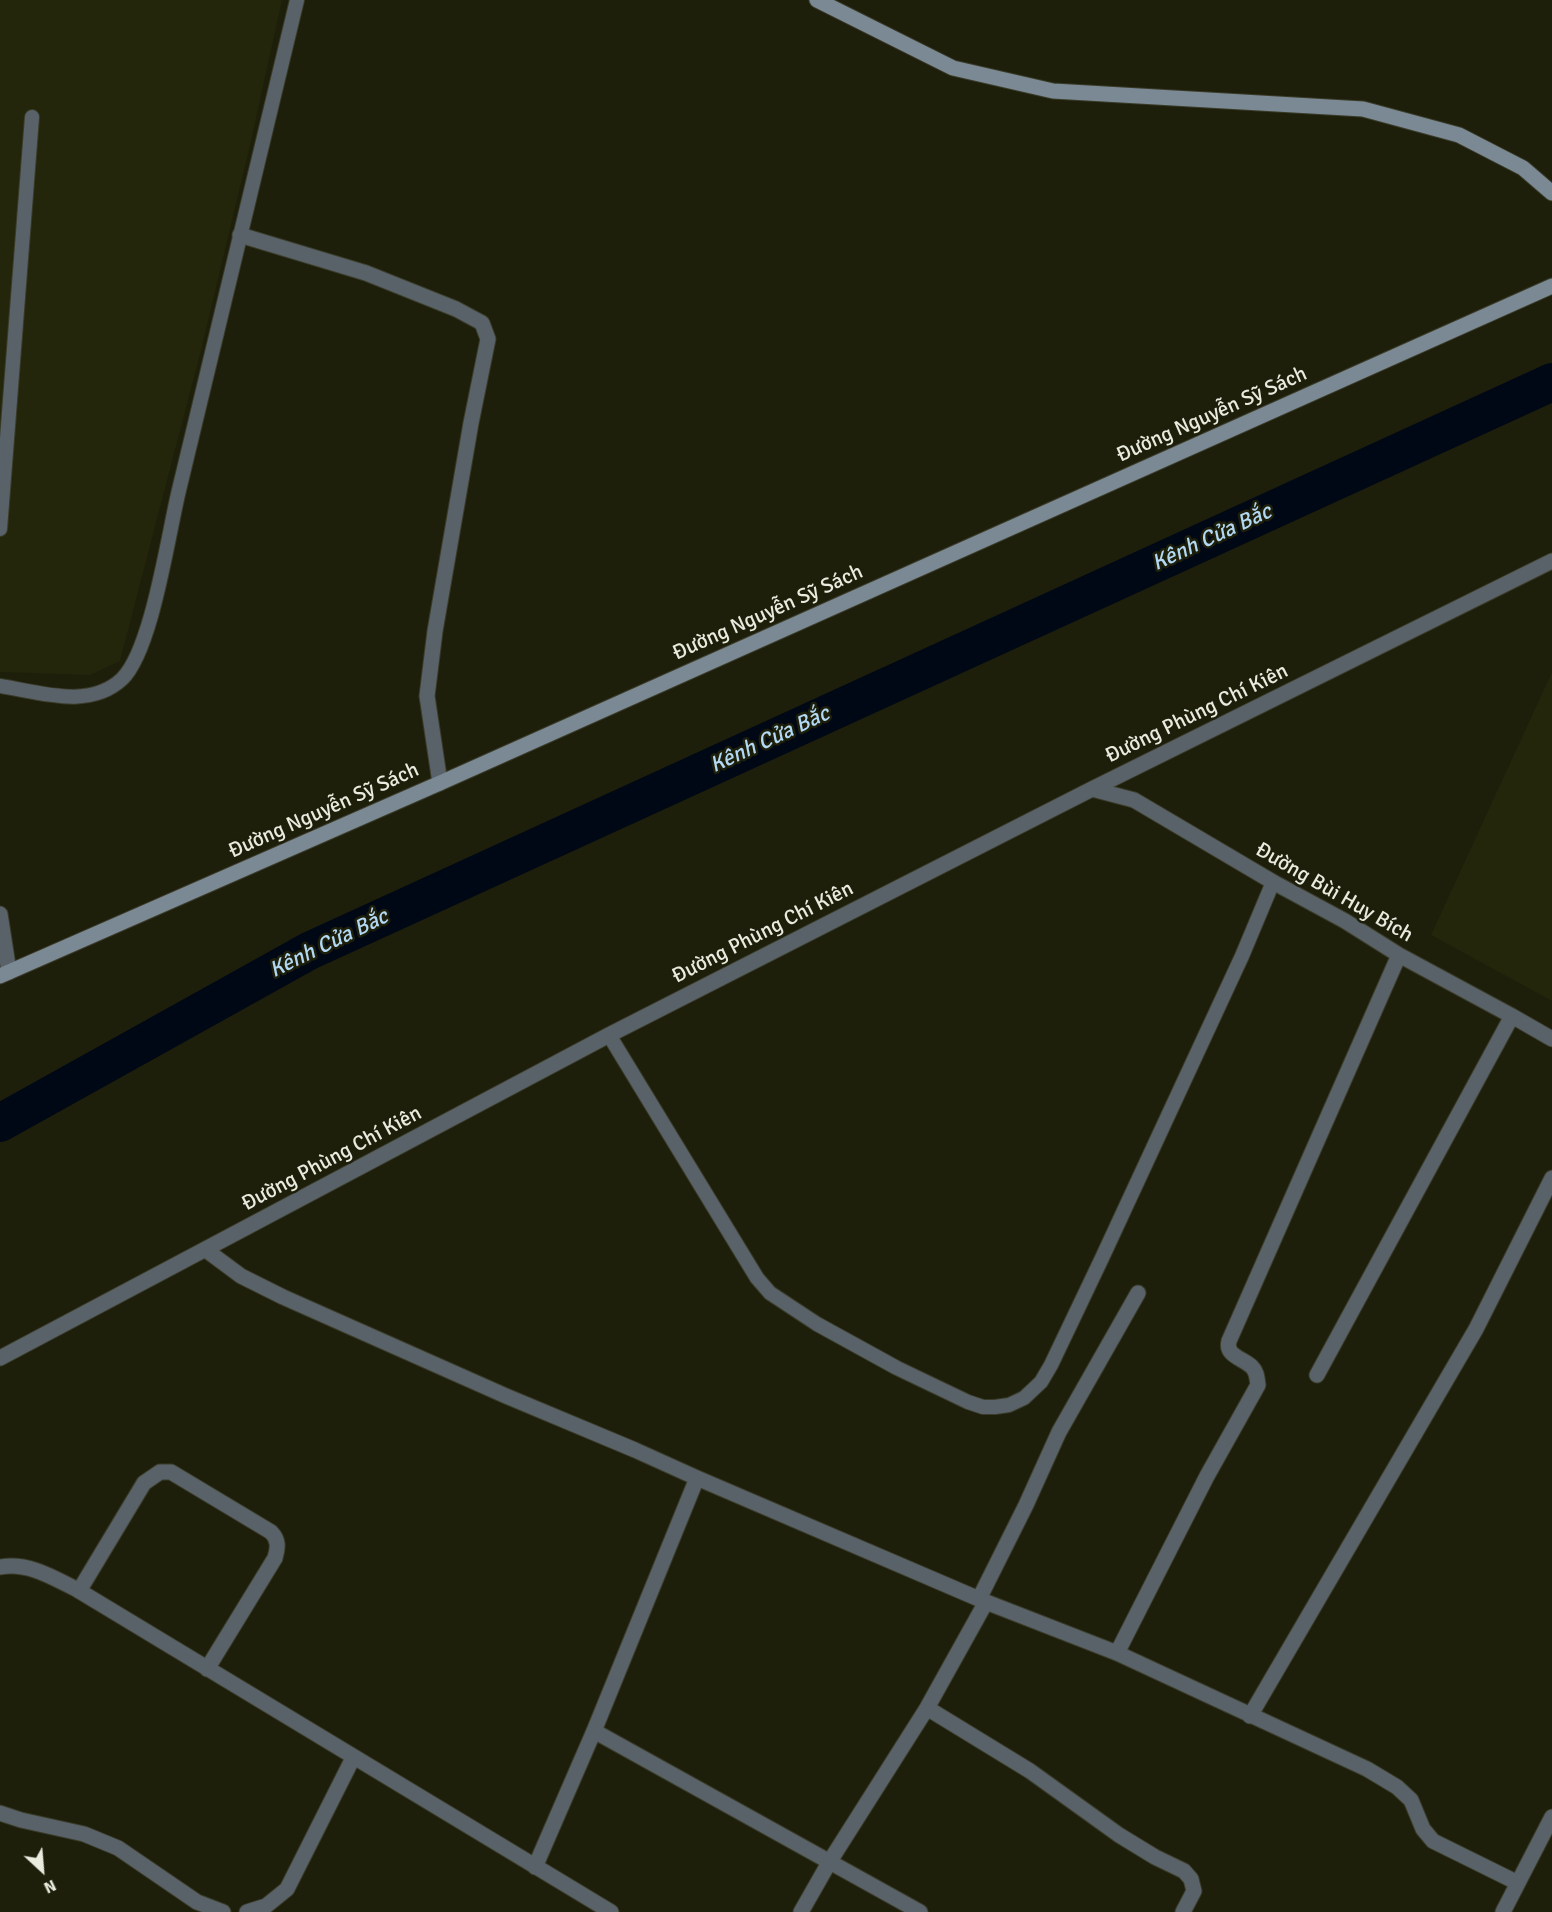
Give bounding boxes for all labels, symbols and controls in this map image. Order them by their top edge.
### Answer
street label: Đường Nguyễn Sỹ Sách [1113,362,1311,468]
water label: Kênh Cửa Bắc [1148,499,1276,577]
street label: Đường Nguyễn Sỹ Sách [669,560,867,666]
street label: Đường Phùng Chí Kiên [1102,659,1292,769]
water label: Kênh Cửa Bắc [706,701,834,779]
street label: Đường Nguyễn Sỹ Sách [225,758,423,864]
street label: Đường Bùi Huy Bích [1251,838,1417,948]
street label: Đường Phùng Chí Kiên [668,876,858,990]
water label: Kênh Cửa Bắc [265,904,393,984]
street label: Đường Phùng Chí Kiên [238,1101,426,1217]
north arrow [12,1840,72,1900]
text: N [41,1875,59,1898]

